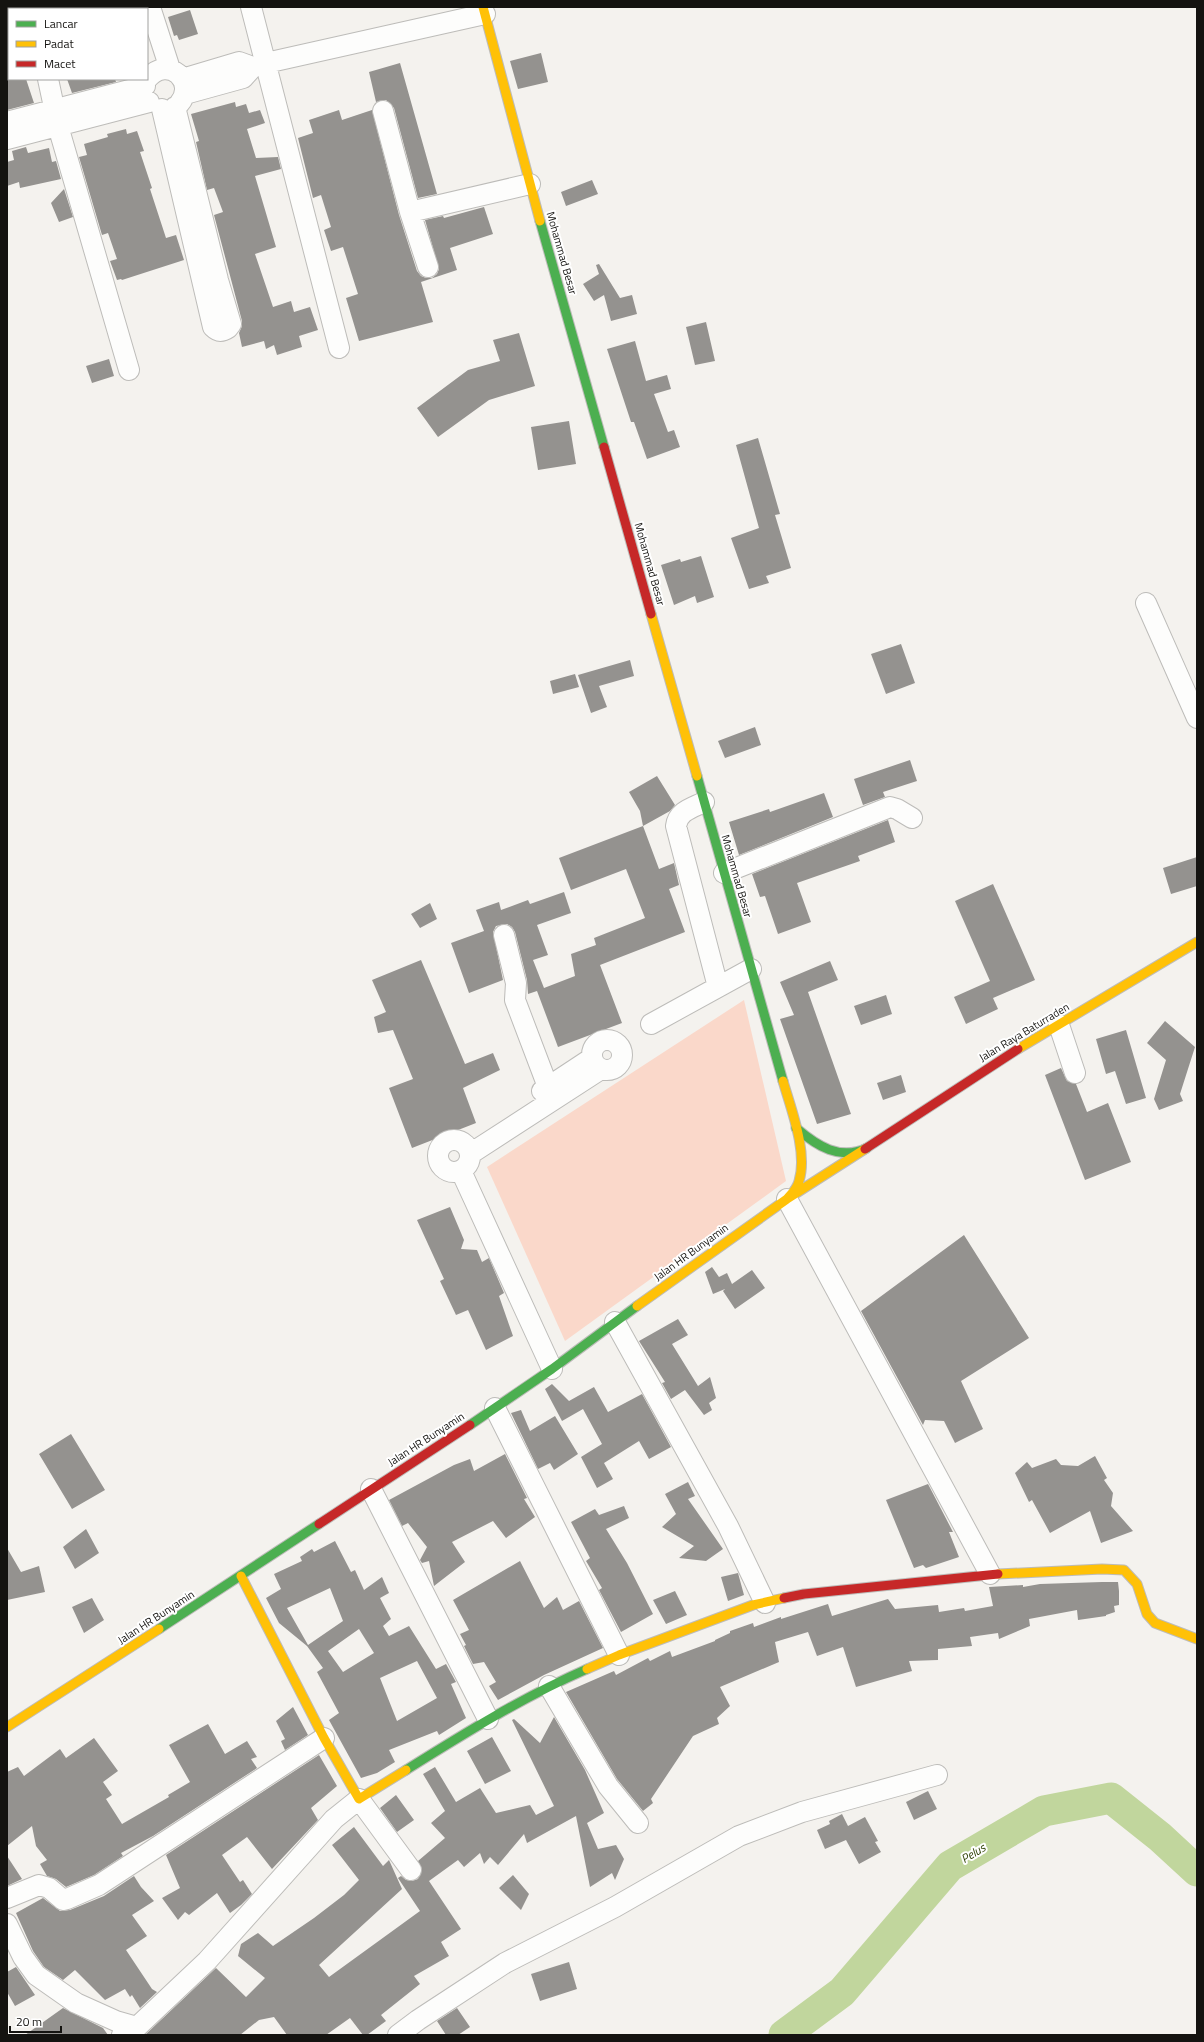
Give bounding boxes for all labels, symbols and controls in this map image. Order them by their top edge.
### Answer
legend [8,8,148,80]
text: Lancar [44,14,78,33]
text: Padat [44,34,74,53]
text: Macet [44,54,76,73]
street label: Mohammad Besar [543,210,581,296]
street label: Mohammad Besar [631,521,669,607]
street label: Mohammad Besar [718,833,756,919]
street label: Jalan Raya Baturraden [976,999,1072,1065]
street label: Jalan HR Bunyamin [651,1219,732,1284]
street label: Jalan HR Bunyamin [385,1408,467,1470]
street label: Jalan HR Bunyamin [115,1586,197,1648]
water label: Pelus [957,1838,990,1868]
scale bar [10,2008,61,2034]
text: 20 m [16,2012,42,2031]

